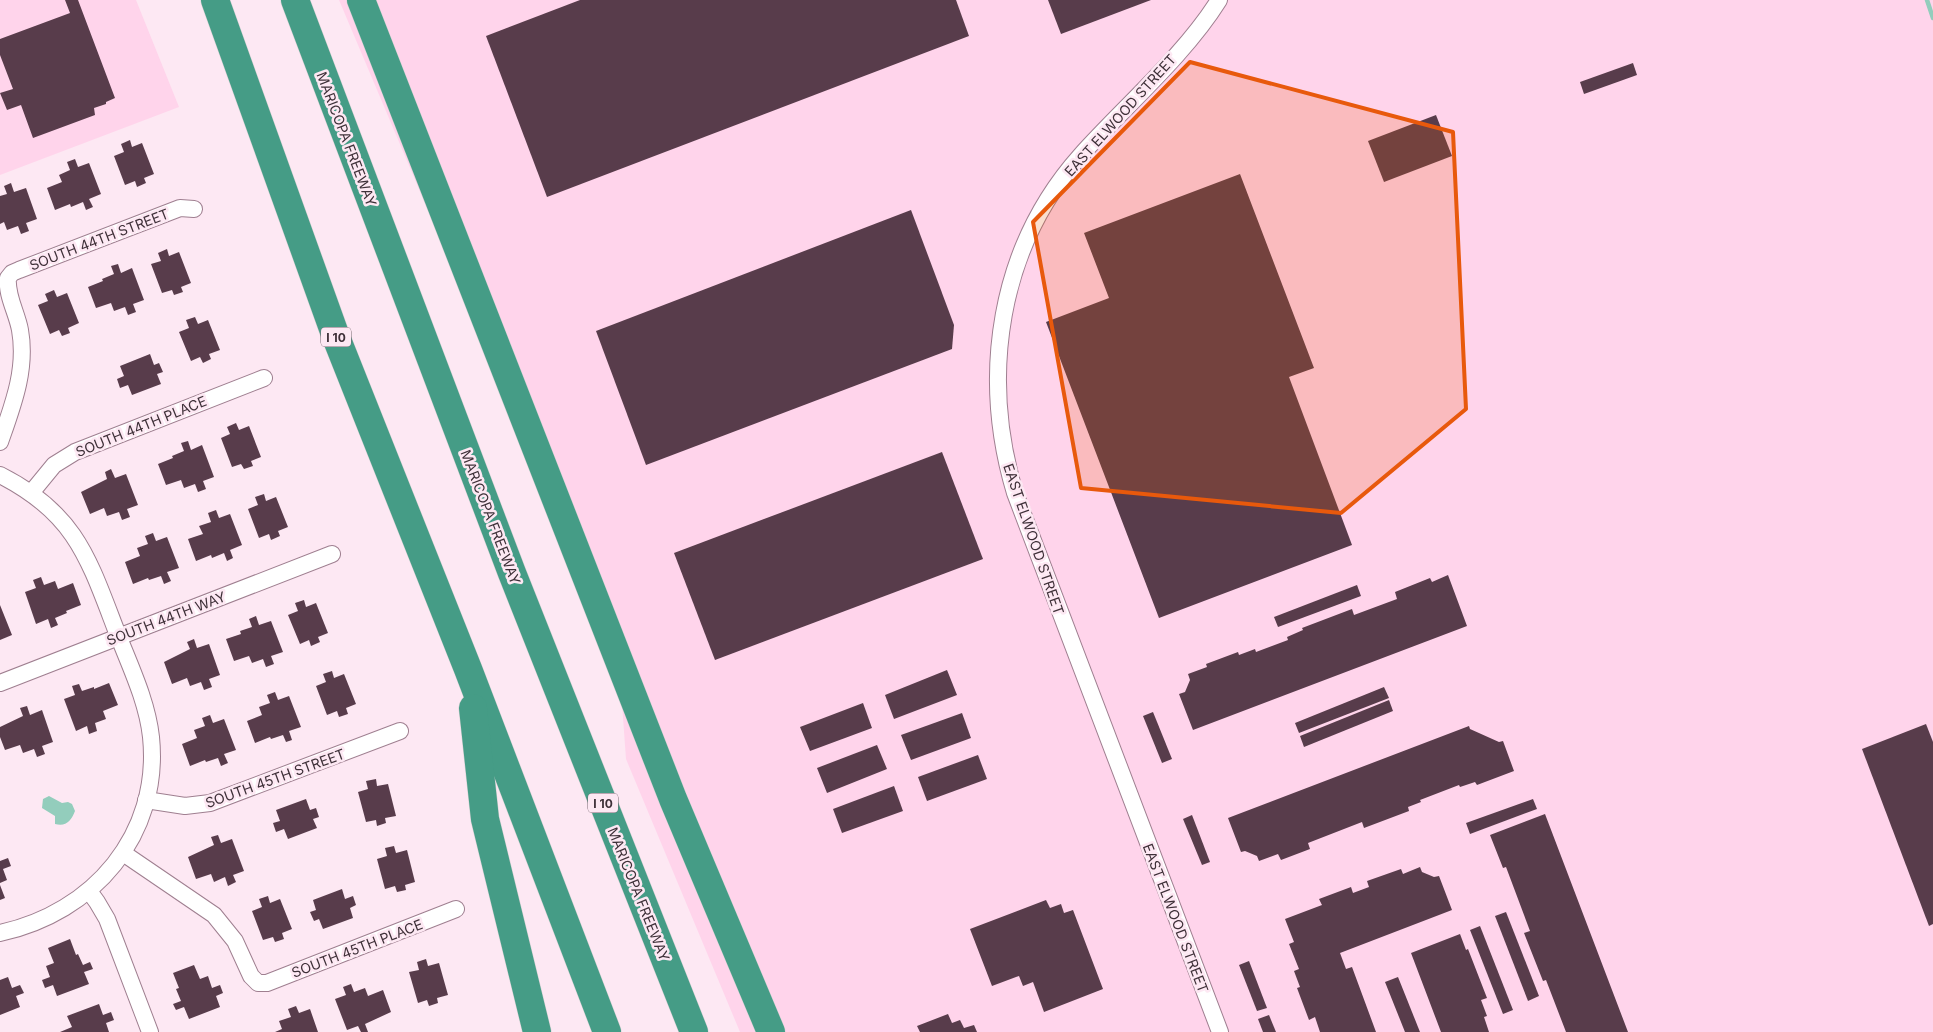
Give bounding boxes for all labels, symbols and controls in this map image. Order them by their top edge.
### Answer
street label: EAST ELWOOD STREET [1061,50,1179,180]
street label: MARICOPA FREEWAY [313,69,381,209]
street label: SOUTH 44TH STREET [27,205,171,273]
road number: I 10 [321,328,351,347]
street label: SOUTH 44TH PLACE [73,392,209,460]
street label: MARICOPA FREEWAY [457,447,525,587]
street label: EAST ELWOOD STREET [1000,461,1068,617]
street label: SOUTH 44TH WAY [104,587,228,649]
street label: SOUTH 45TH STREET [203,745,347,811]
road number: I 10 [588,794,618,812]
street label: MARICOPA FREEWAY [604,825,674,964]
street label: EAST ELWOOD STREET [1140,841,1212,995]
street label: SOUTH 45TH PLACE [289,915,425,981]

